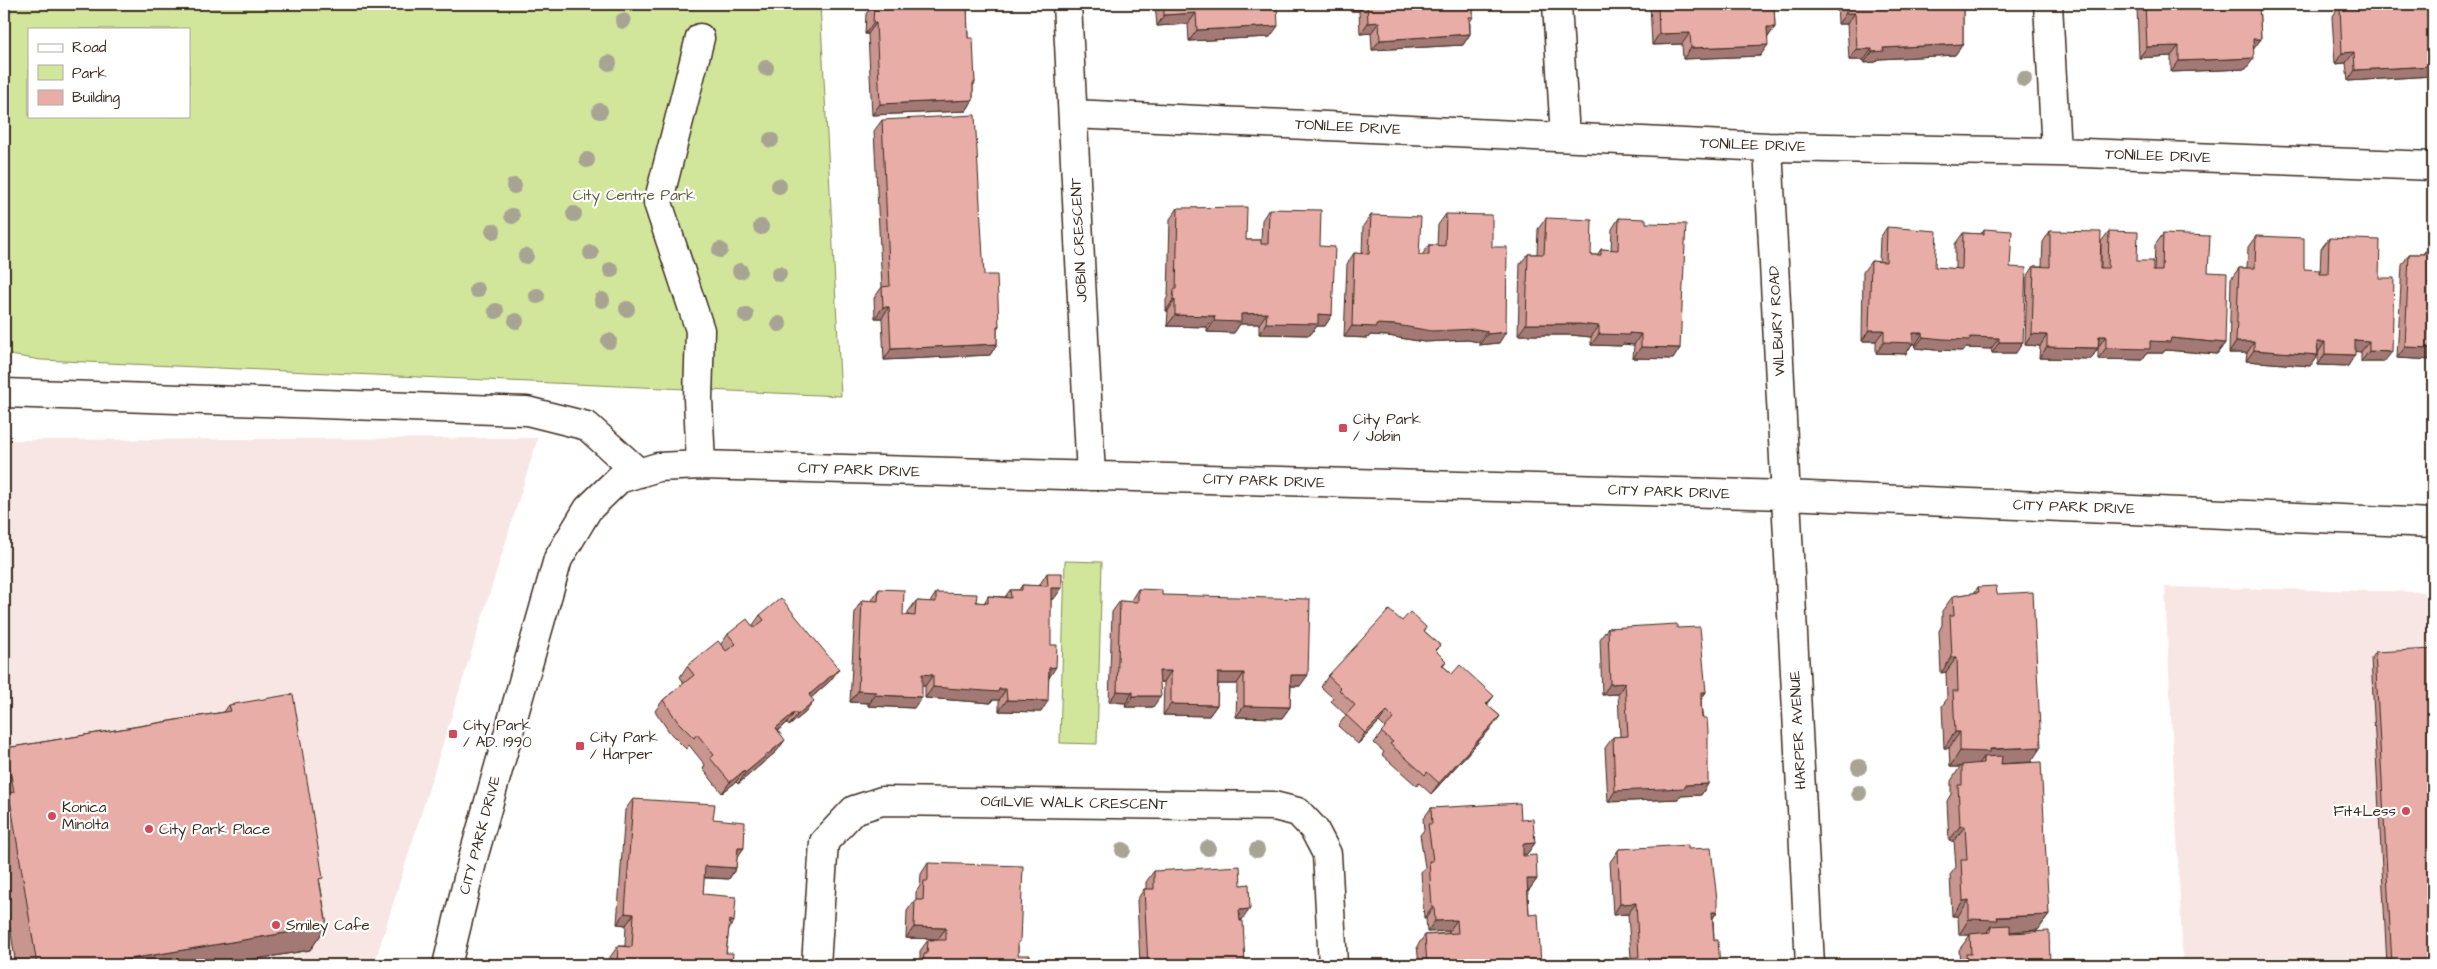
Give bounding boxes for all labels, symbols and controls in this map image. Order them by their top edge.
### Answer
legend [28,28,190,118]
text: Road [72,37,107,58]
text: Park [72,63,107,84]
text: Building [72,87,120,109]
street label: TONILEE DRIVE [1294,114,1402,140]
street label: TONILEE DRIVE [1700,133,1807,157]
street label: TONILEE DRIVE [2105,144,2212,168]
street label: JOBIN CRESCENT [1065,177,1093,303]
park label: City Centre Park [573,185,695,207]
street label: WILBURY ROAD [1764,265,1790,377]
place label: City Park / Jobin [1353,409,1421,447]
marker: City Park / Jobin [1337,422,1349,434]
street label: CITY PARK DRIVE [798,457,921,483]
street label: CITY PARK DRIVE [1203,468,1326,494]
street label: CITY PARK DRIVE [1608,479,1731,505]
street label: CITY PARK DRIVE [2013,494,2136,520]
street label: HARPER AVENUE [1784,670,1812,790]
place label: City Park / AD. 1990 [463,715,532,753]
place label: City Park / Harper [590,727,658,765]
marker: City Park / AD. 1990 [447,728,459,740]
marker: City Park / Harper [574,740,586,752]
street label: CITY PARK DRIVE [454,773,506,897]
street label: OGILVIE WALK CRESCENT [980,791,1168,815]
place label: Konica Minolta [62,797,109,835]
place label: Fit4Less [2334,801,2396,822]
marker: Fit4Less [2400,805,2412,817]
marker: Konica Minolta [46,810,58,822]
place label: City Park Place [159,819,270,841]
marker: City Park Place [143,823,155,835]
place label: Smiley Cafe [286,915,370,937]
marker: Smiley Cafe [270,919,282,931]

